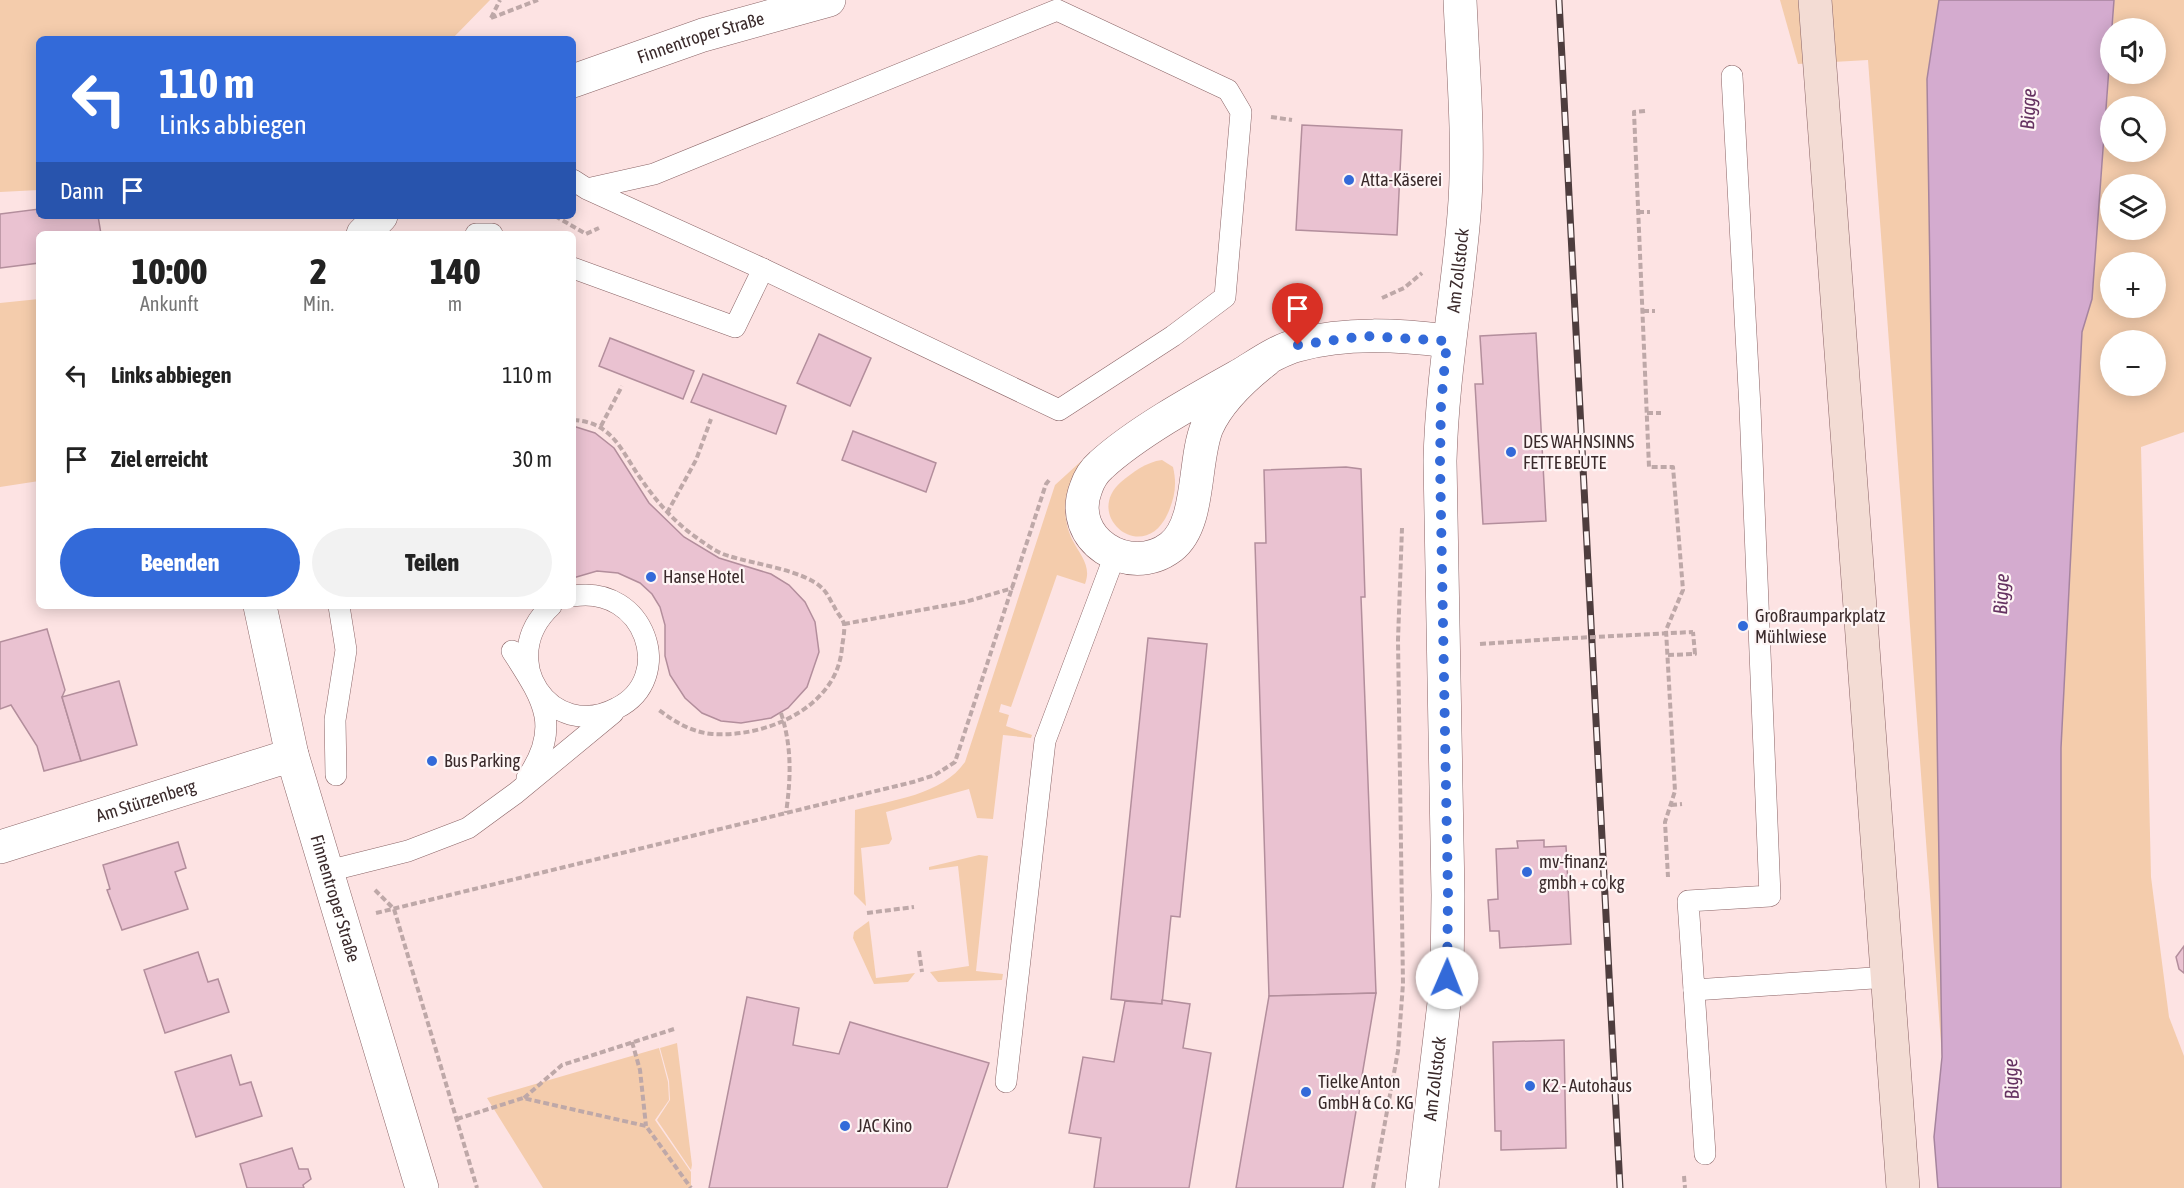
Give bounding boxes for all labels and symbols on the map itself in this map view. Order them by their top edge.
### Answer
street label: Finnentroper Straße [634,8,766,67]
water label: Bigge [2015,88,2040,130]
place label: Atta-Käserei [1361,169,1442,190]
marker: Atta-Käserei [1342,173,1356,187]
street label: Am Zollstock [1442,227,1473,314]
pin [1272,283,1323,345]
place label: DES WAHNSINNS FETTE BEUTE [1523,431,1635,473]
marker: DES WAHNSINNS FETTE BEUTE [1504,445,1518,459]
place label: Hanse Hotel [663,566,745,587]
marker: Hanse Hotel [644,570,658,584]
water label: Bigge [1988,573,2013,615]
place label: Großraumparkplatz Mühlwiese [1755,605,1886,647]
marker: Großraumparkplatz Mühlwiese [1736,619,1750,633]
place label: Bus Parking [444,750,520,771]
marker: Bus Parking [425,754,439,768]
street label: Am Stürzenberg [93,775,199,826]
street label: Finnentroper Straße [307,832,365,965]
place label: mv-finanz gmbh + co kg [1539,851,1625,893]
marker: mv-finanz gmbh + co kg [1520,865,1534,879]
position arrow [1415,946,1479,1010]
street label: Am Zollstock [1419,1035,1450,1122]
water label: Bigge [1998,1058,2023,1100]
place label: Tielke Anton GmbH & Co. KG [1318,1071,1414,1113]
place label: K2 - Autohaus [1542,1075,1632,1096]
marker: K2 - Autohaus [1523,1079,1537,1093]
marker: Tielke Anton GmbH & Co. KG [1299,1085,1313,1099]
place label: JAC Kino [857,1115,912,1136]
marker: JAC Kino [838,1119,852,1133]

